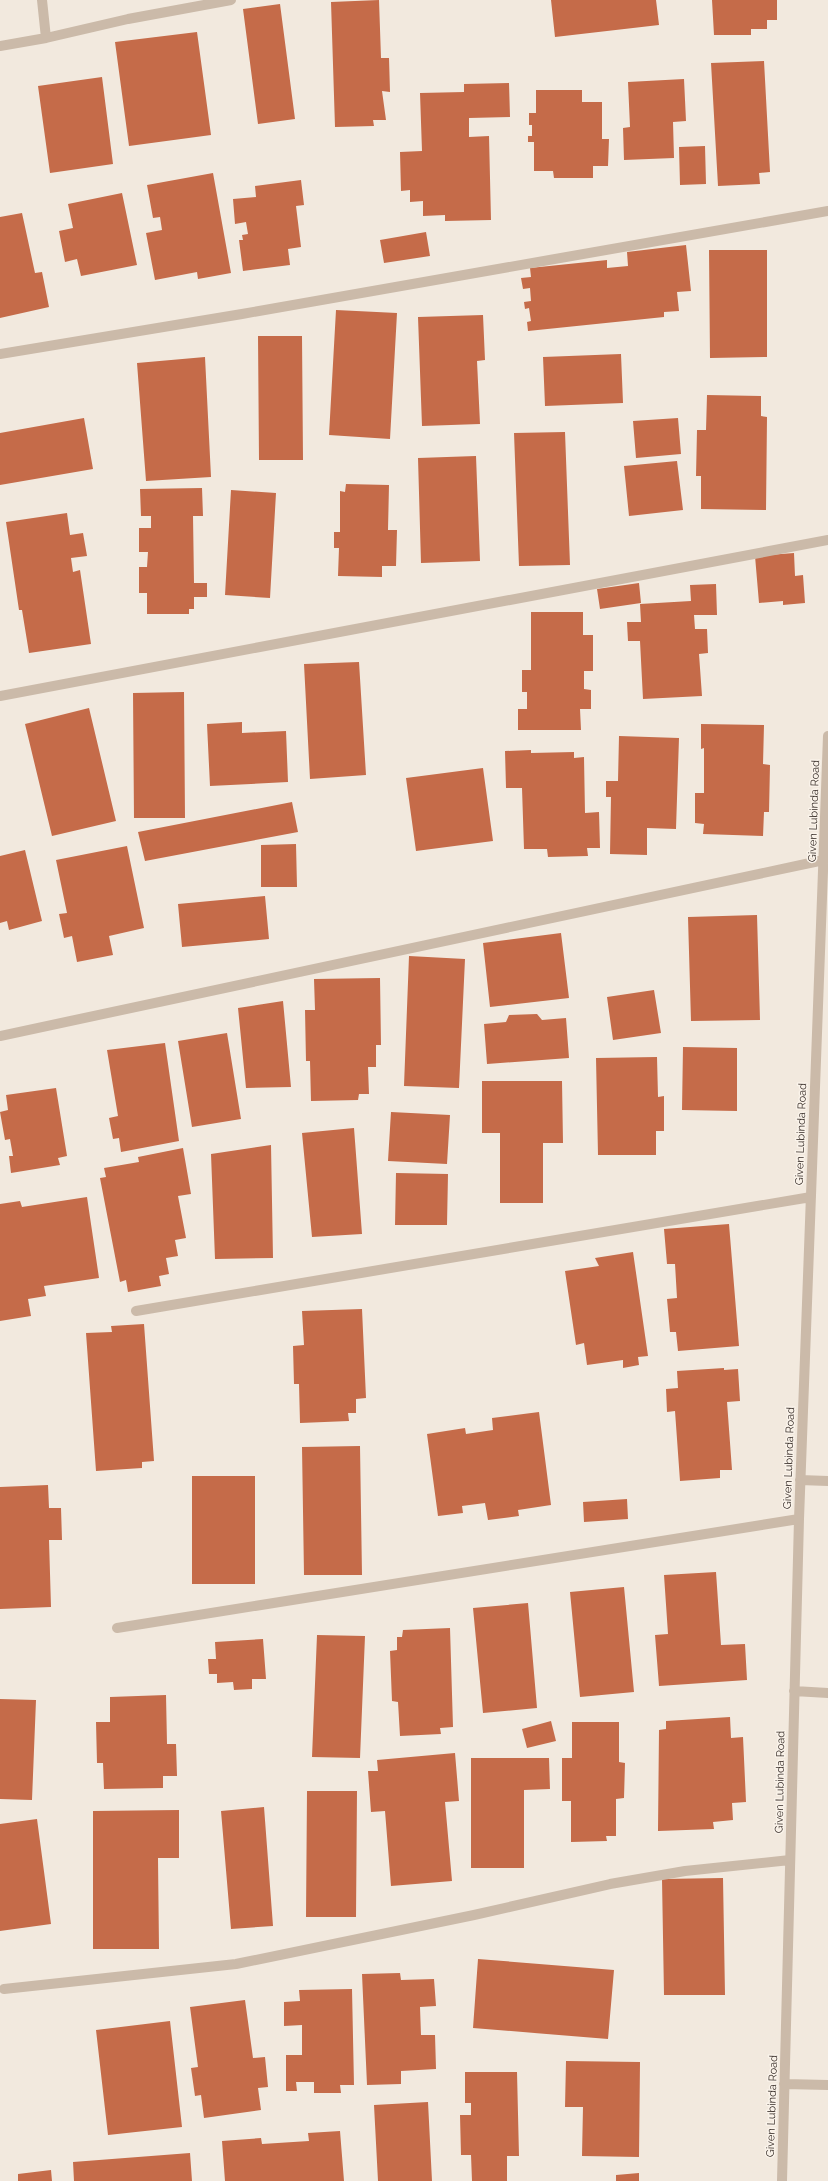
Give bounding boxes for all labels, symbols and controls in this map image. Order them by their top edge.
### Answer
street label: Given Lubinda Road [806,760,822,862]
street label: Given Lubinda Road [793,1083,809,1185]
street label: Given Lubinda Road [781,1407,797,1509]
street label: Given Lubinda Road [773,1731,787,1833]
street label: Given Lubinda Road [764,2055,780,2157]

